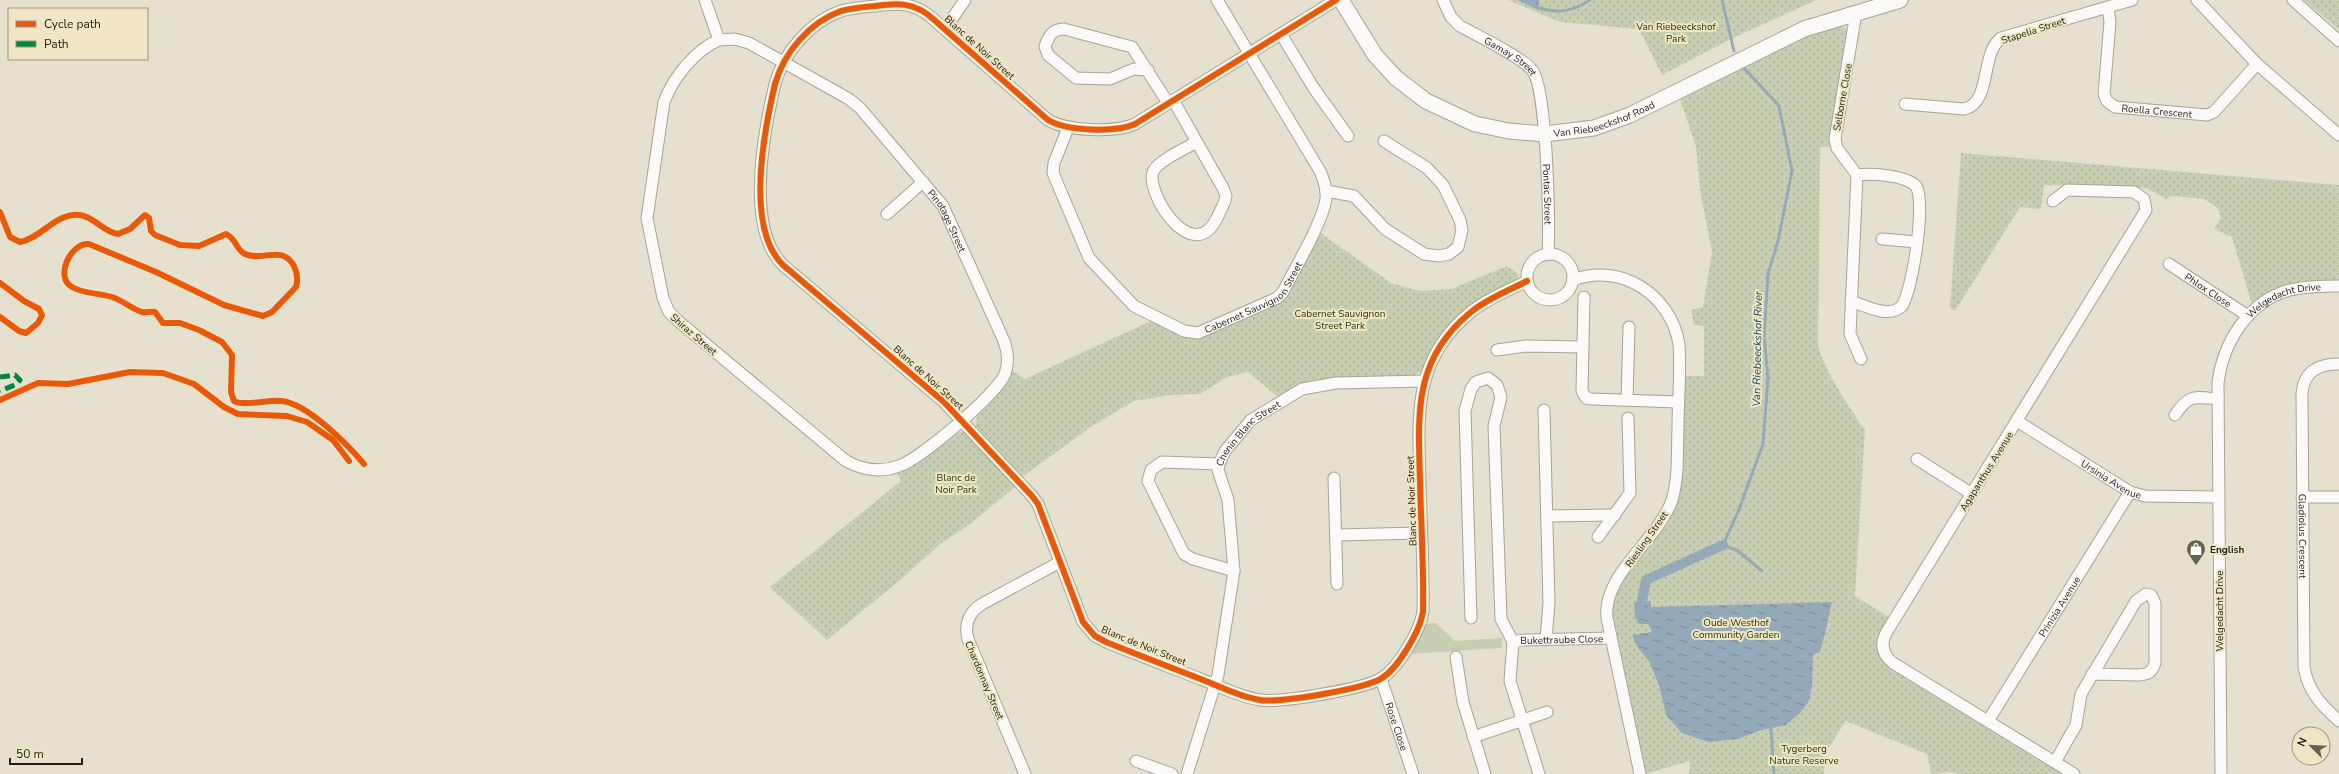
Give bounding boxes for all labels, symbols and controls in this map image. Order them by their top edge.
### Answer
legend [8,8,148,60]
street label: Blanc de Noir Street [941,12,1018,83]
street label: Stapelia Street [2000,14,2068,48]
text: Cycle path [44,16,101,32]
park label: Van Riebeeckshof Park [1635,20,1716,46]
street label: Gamay Street [1481,34,1540,79]
text: Path [44,36,69,52]
street label: Selborne Close [1830,62,1856,132]
street label: Van Riebeeckshof Road [1552,98,1657,141]
street label: Roella Crescent [2121,102,2193,122]
street label: Pontac Street [1539,163,1555,225]
street label: Pinotage Street [924,187,969,255]
street label: Cabernet Sauvignon Street [1203,259,1306,337]
street label: Phlox Close [2181,270,2234,311]
street label: Welgedacht Drive [2244,280,2321,322]
water label: Van Riebeeckshof River [1749,290,1766,407]
park label: Cabernet Sauvignon Street Park [1295,307,1385,333]
street label: Shiraz Street [667,311,720,359]
street label: Blanc de Noir Street [890,342,967,413]
street label: Chenin Blanc Street [1213,397,1284,469]
street label: Agapanthus Avenue [1957,429,2017,514]
street label: Blanc de Noir Street [1403,455,1421,546]
street label: Ursinia Avenue [2078,457,2143,503]
park label: Blanc de Noir Park [935,471,978,497]
street label: Gladiolus Crescent [2295,494,2309,579]
street label: Riesling Street [1622,508,1672,571]
shop icon: English [2185,538,2207,566]
place label: English [2210,543,2244,557]
street label: Welgedacht Drive [2213,570,2227,652]
street label: Prinizia Avenue [2036,574,2084,640]
park label: Oude Westhof Community Garden [1693,616,1779,642]
street label: Blanc de Noir Street [1099,623,1189,670]
street label: Bukettraube Close [1520,632,1603,648]
street label: Chardonnay Street [961,639,1007,722]
street label: Rose Close [1381,701,1411,753]
north arrow [2291,726,2331,766]
text: N [2294,735,2311,749]
scale bar [10,740,82,766]
park label: Tygerberg Nature Reserve [1769,742,1839,768]
text: 50 m [16,746,44,762]

